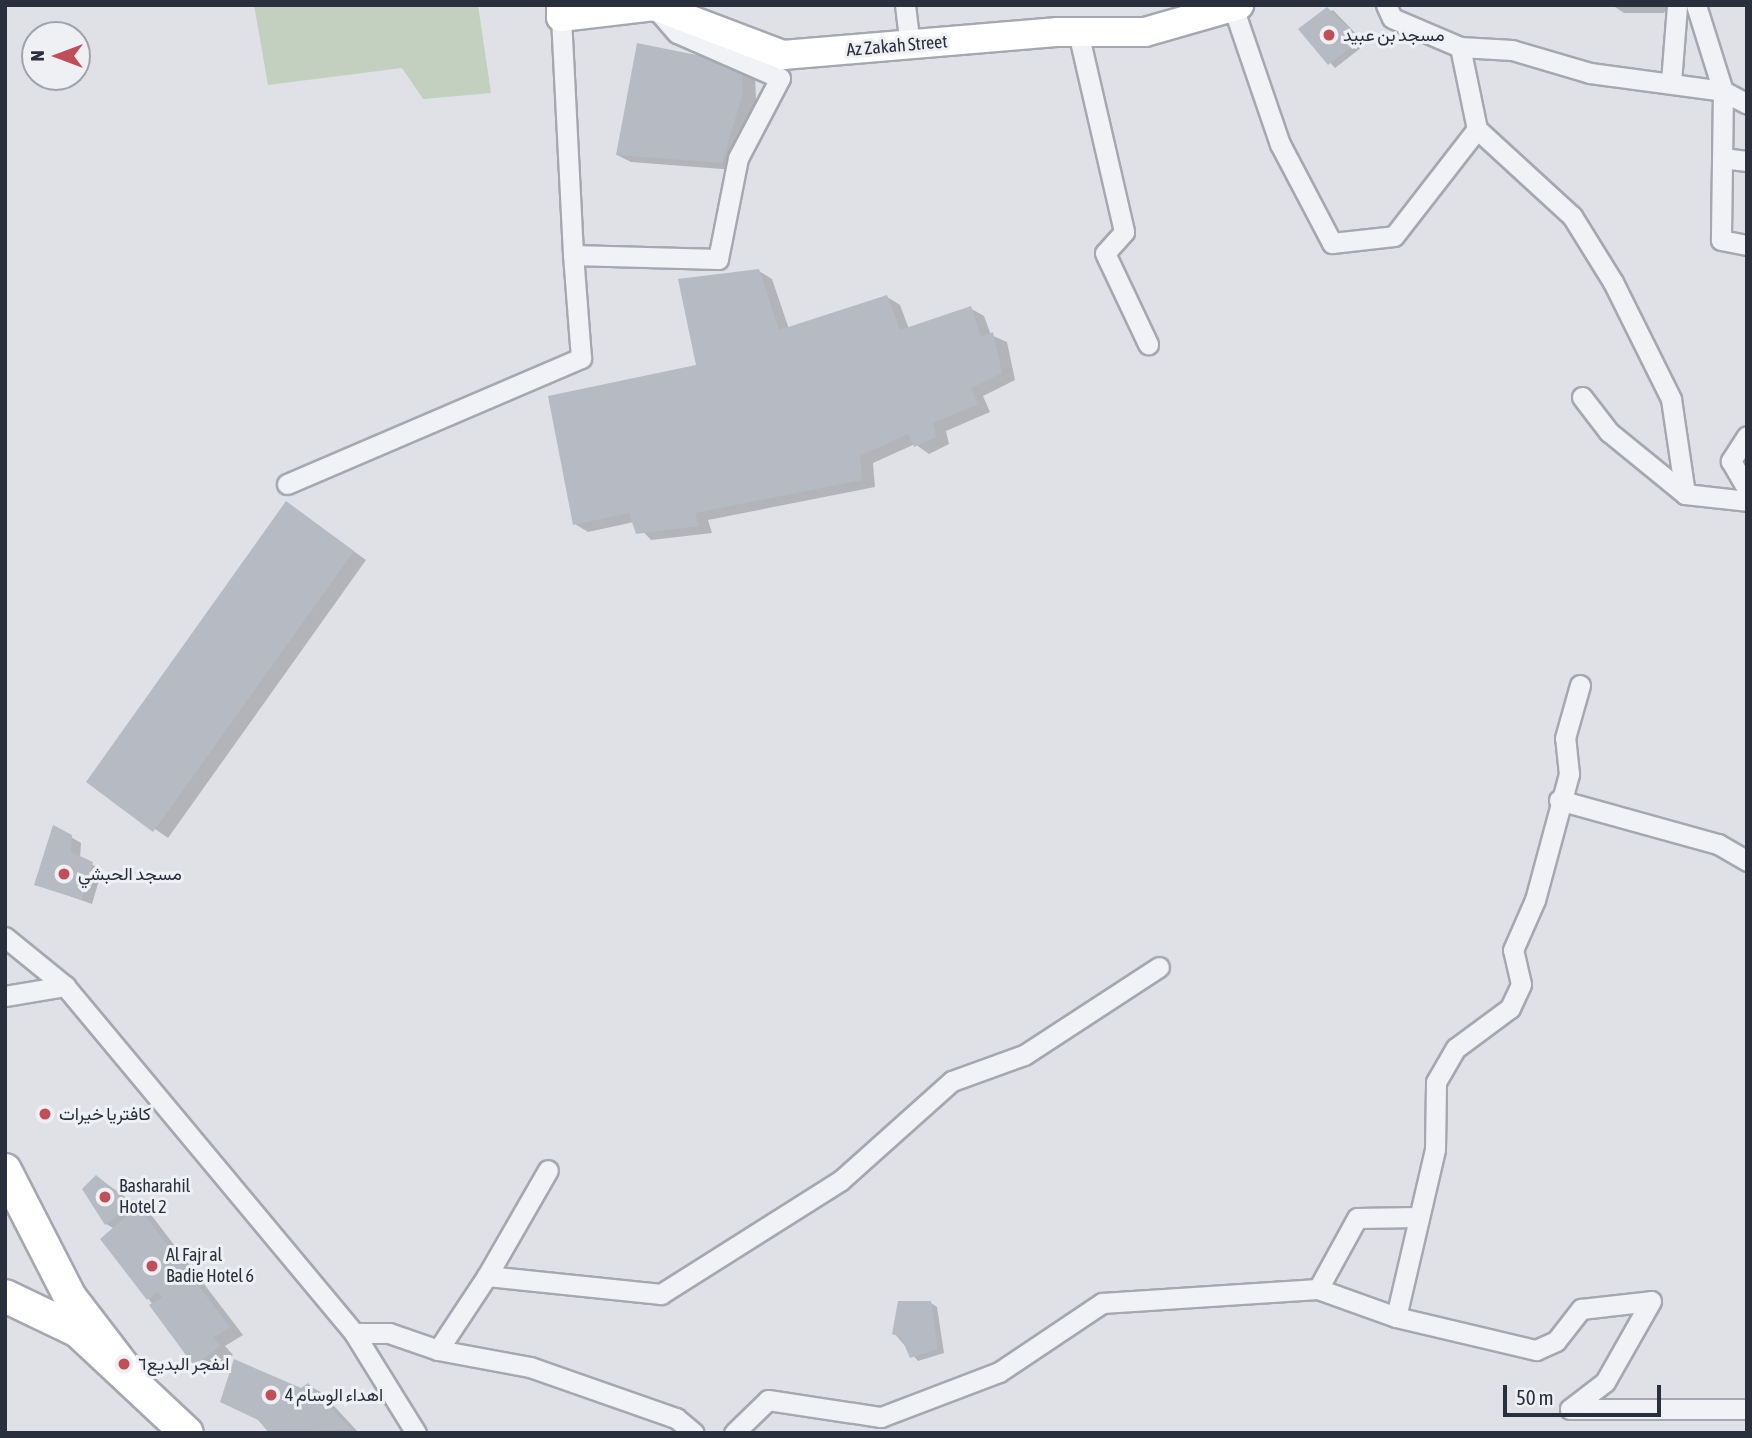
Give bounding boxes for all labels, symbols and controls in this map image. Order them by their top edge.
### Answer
north arrow [21,21,91,91]
place label: مسجد بن عبيد [1343,24,1445,46]
marker: مسجد بن عبيد [1321,27,1337,43]
street label: Az Zakah Street [846,31,948,61]
text: N [26,50,48,62]
place label: مسجد الحبشي [78,863,182,885]
marker: مسجد الحبشي [56,866,72,882]
place label: كافتريا خيرات [59,1103,151,1125]
marker: كافتريا خيرات [37,1106,53,1122]
place label: Basharahil Hotel 2 [119,1176,190,1218]
marker: Basharahil Hotel 2 [97,1189,113,1205]
place label: Al Fajr al Badie Hotel 6 [166,1245,254,1288]
marker: Al Fajr al Badie Hotel 6 [144,1258,160,1274]
place label: اىفجر البديع٦ [138,1353,229,1375]
marker: اىفجر البديع٦ [116,1356,132,1372]
scale bar [1507,1372,1664,1416]
place label: اهداء الوسام 4 [285,1384,383,1406]
text: 50 m [1516,1385,1554,1409]
marker: اهداء الوسام 4 [263,1387,279,1403]

